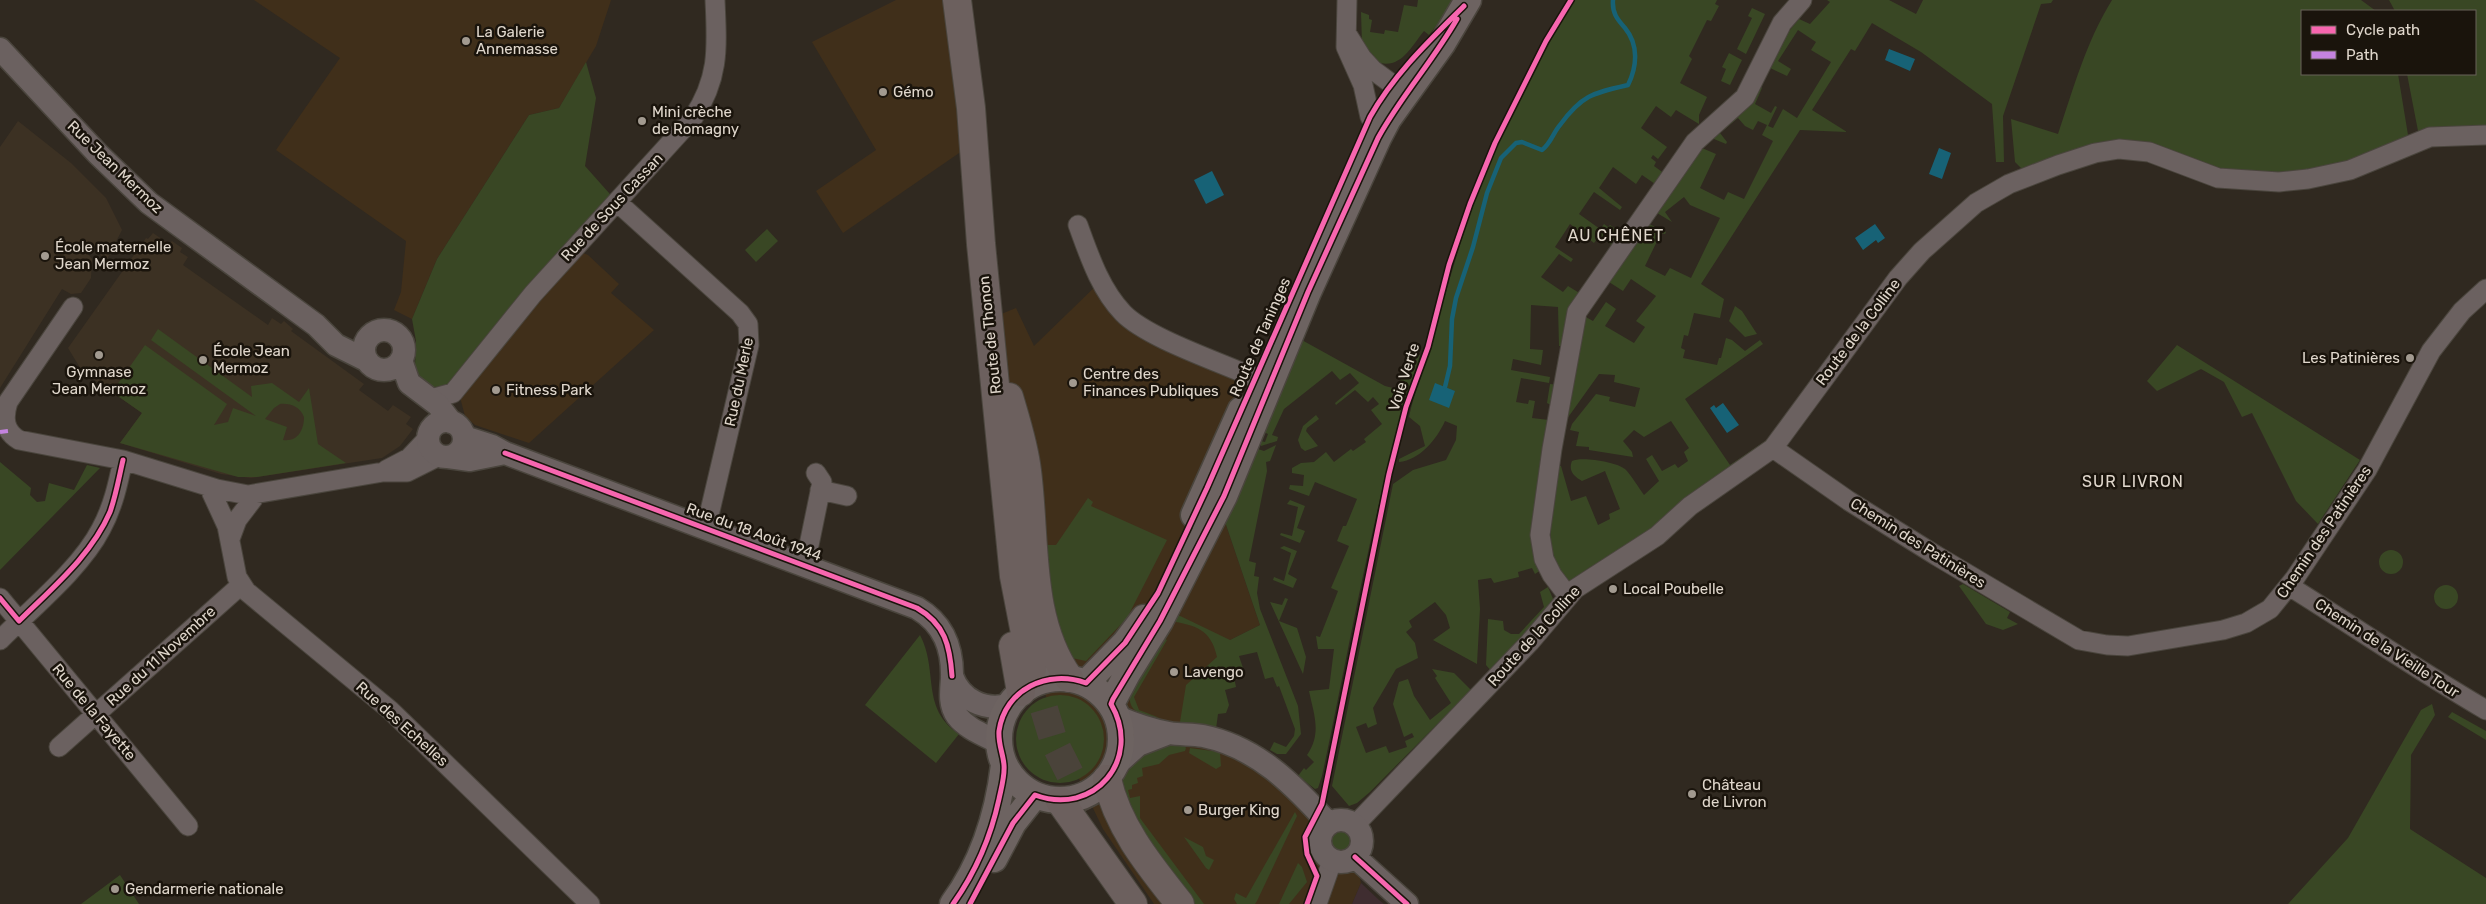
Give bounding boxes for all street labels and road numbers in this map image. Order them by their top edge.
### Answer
street label: Rue Jean Mermoz [64,117,167,217]
street label: Rue de Sous Cassan [557,149,667,265]
street label: Route de Taninges [1226,274,1294,399]
street label: Route de Thonon [975,275,1005,395]
street label: Route de la Colline [1812,275,1904,389]
street label: Rue du Merle [721,336,757,428]
street label: Voie Verte [1385,341,1423,413]
street label: Chemin des Patinières [2273,462,2375,602]
street label: Chemin des Patinières [1847,494,1989,592]
street label: Rue du 18 Août 1944 [684,499,824,565]
street label: Route de la Colline [1484,582,1584,690]
street label: Chemin de la Vieille Tour [2311,595,2463,702]
street label: Rue du 11 Novembre [103,602,219,710]
street label: Rue de la Fayette [48,660,140,764]
street label: Rue des Echelles [352,678,452,770]

